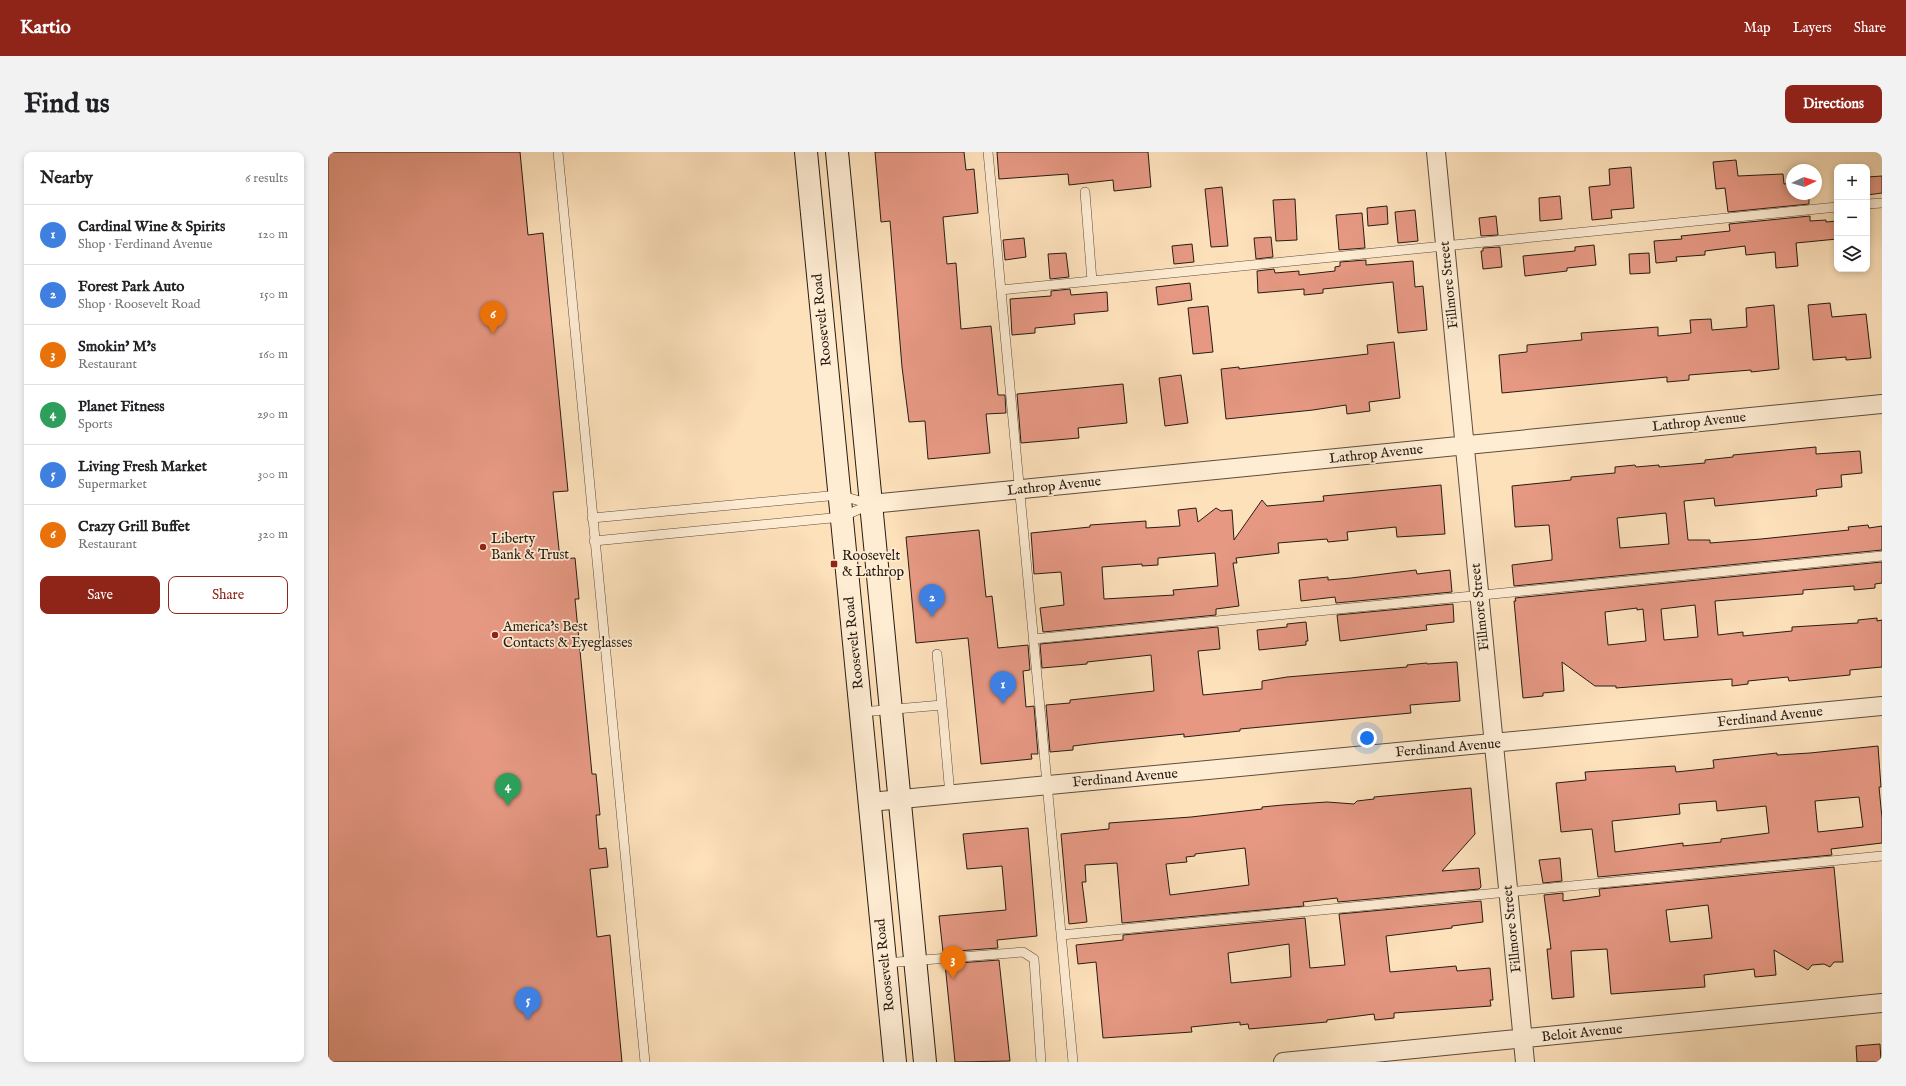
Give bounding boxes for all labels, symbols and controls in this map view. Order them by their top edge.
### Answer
text: Kartio [20,16,71,40]
text: Map [1744,19,1771,37]
text: Layers [1793,19,1832,37]
text: Share [1854,19,1886,37]
button: Directions [1785,85,1882,123]
text: Find us [24,87,110,122]
north arrow [1786,164,1822,200]
map controls [1834,164,1870,272]
button: + [1834,164,1870,200]
text: Nearby [40,168,93,189]
text: 6 results [245,170,288,187]
button: − [1834,200,1870,236]
text: Cardinal Wine & Spirits [78,217,225,236]
text: 1 [51,226,55,243]
text: 120 m [258,226,288,243]
text: Shop · Ferdinand Avenue [78,236,212,253]
button: layers [1834,236,1870,272]
street label: Fillmore Street [1435,240,1463,330]
street label: Roosevelt Road [808,272,836,367]
text: Forest Park Auto [78,277,184,296]
text: 2 [50,286,56,303]
text: 150 m [259,286,288,303]
text: Shop · Roosevelt Road [78,296,200,313]
pin: 6 [480,301,506,334]
text: Smokin' M's [78,337,156,356]
text: 3 [51,346,55,363]
text: 160 m [258,346,288,363]
text: Restaurant [78,356,137,373]
text: Planet Fitness [78,397,165,416]
text: 4 [50,406,56,423]
text: 290 m [257,406,288,423]
street label: Lathrop Avenue [1651,408,1747,436]
text: Sports [78,416,113,433]
street label: Lathrop Avenue [1328,440,1424,468]
text: Living Fresh Market [78,457,207,476]
text: 5 [51,466,55,483]
text: 300 m [257,466,288,483]
street label: Lathrop Avenue [1006,472,1102,500]
text: Supermarket [78,476,147,493]
text: Crazy Grill Buffet [78,517,190,536]
text: 6 [50,526,56,543]
text: 320 m [258,526,288,543]
place label: Liberty Bank & Trust [491,530,569,564]
text: Restaurant [78,536,137,553]
marker: Liberty Bank & Trust [478,542,488,552]
place label: Roosevelt & Lathrop [842,547,905,581]
marker: Roosevelt & Lathrop [829,559,839,569]
street label: Fillmore Street [1466,562,1494,652]
button: Save [40,576,160,614]
button: Share [168,576,288,614]
pin: 2 [919,584,945,617]
street label: Roosevelt Road [840,595,868,690]
place label: America's Best Contacts & Eyeglasses [502,618,633,652]
marker: America's Best Contacts & Eyeglasses [490,630,500,640]
pin: 1 [990,671,1016,704]
street label: Ferdinand Avenue [1716,702,1824,731]
your location [1357,728,1377,748]
street label: Ferdinand Avenue [1395,734,1502,762]
street label: Ferdinand Avenue [1072,764,1179,792]
pin: 4 [495,773,521,806]
street label: Fillmore Street [1498,884,1526,974]
street label: Roosevelt Road [871,917,899,1012]
pin: 3 [940,946,966,979]
pin: 5 [515,987,541,1020]
street label: Beloit Avenue [1541,1020,1624,1046]

